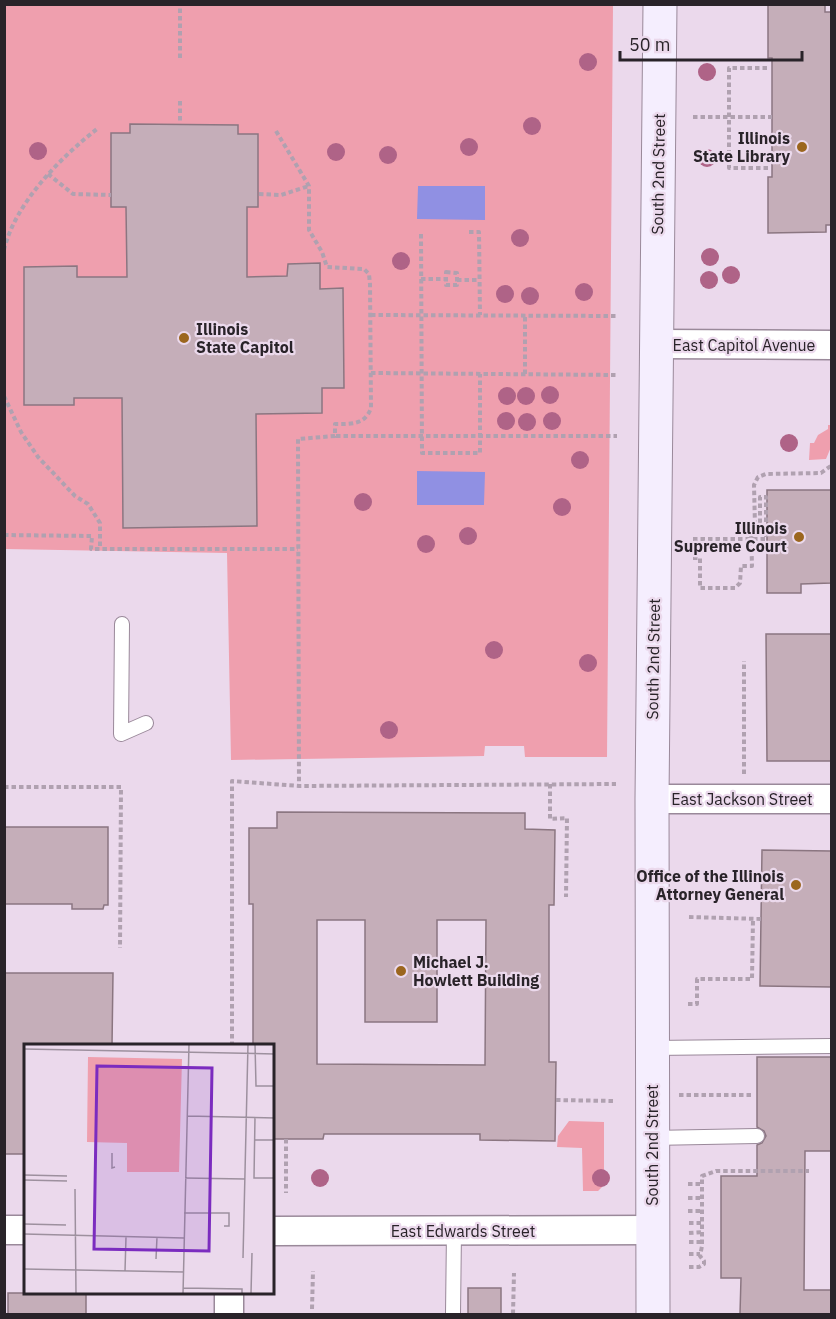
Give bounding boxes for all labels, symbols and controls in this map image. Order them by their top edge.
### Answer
scale bar [620,24,802,62]
text: 50 m [629,33,671,56]
street label: South 2nd Street [647,113,669,235]
place label: Illinois State Library [693,128,790,166]
marker: Illinois State Library [795,140,809,154]
place label: Illinois State Capitol [196,319,294,357]
marker: Illinois State Capitol [177,331,191,345]
street label: East Capitol Avenue [673,335,816,355]
place label: Illinois Supreme Court [674,518,787,556]
marker: Illinois Supreme Court [792,530,806,544]
street label: South 2nd Street [642,598,664,720]
street label: East Jackson Street [671,789,813,809]
place label: Office of the Illinois Attorney General [636,866,784,904]
marker: Office of the Illinois Attorney General [789,878,803,892]
place label: Michael J. Howlett Building [413,952,539,990]
marker: Michael J. Howlett Building [394,964,408,978]
inset map [24,1044,274,1295]
street label: South 2nd Street [642,1084,662,1206]
street label: East Edwards Street [391,1221,535,1241]

